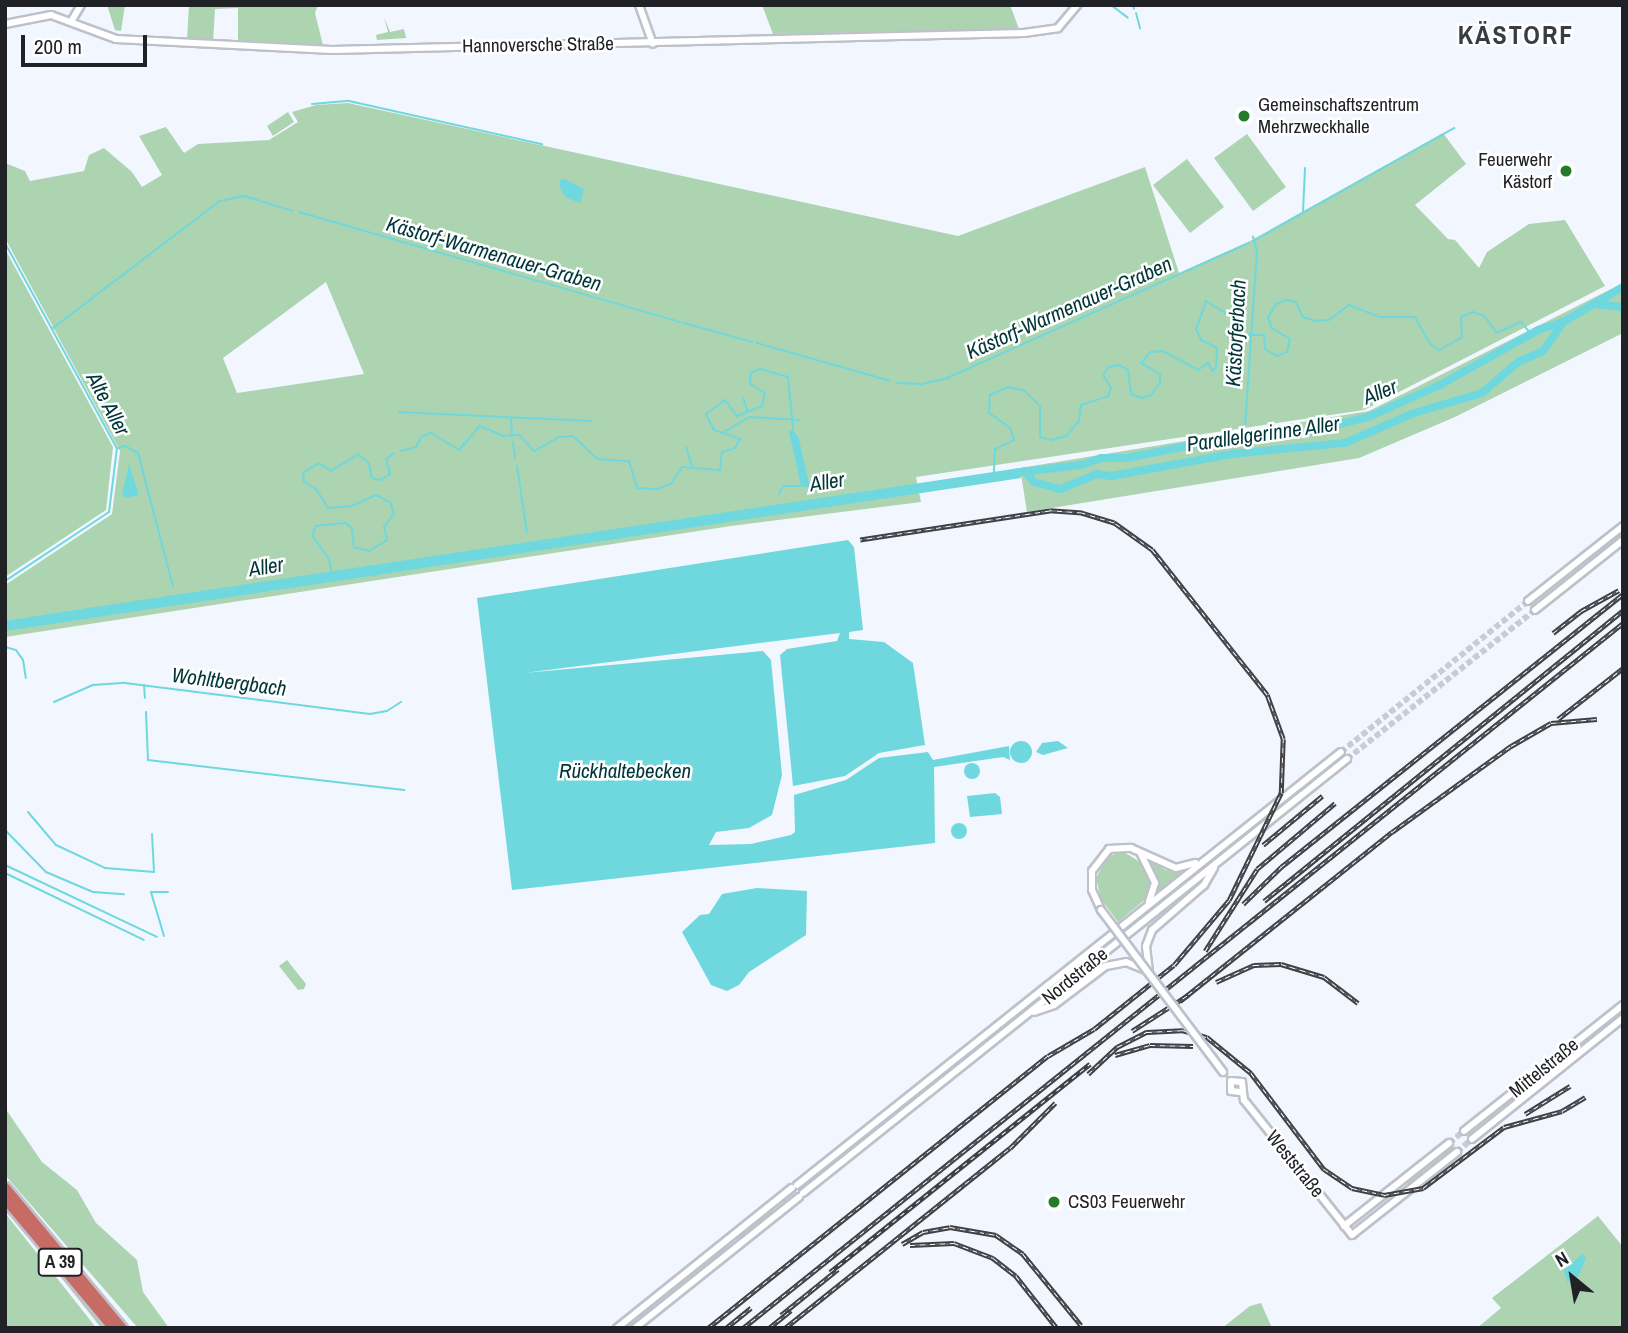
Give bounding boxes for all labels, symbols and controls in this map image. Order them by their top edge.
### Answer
district label: KÄSTORF [1459,19,1573,51]
scale bar [24,21,150,65]
text: 200 m [34,32,82,61]
street label: Hannoversche Straße [462,32,614,58]
place label: Gemeinschaftszentrum Mehrzweckhalle [1258,94,1419,138]
marker: Gemeinschaftszentrum Mehrzweckhalle [1236,108,1252,124]
place label: Feuerwehr Kästorf [1478,149,1552,193]
marker: Feuerwehr Kästorf [1558,163,1574,179]
water label: Kästorf-Warmenauer-Graben [384,211,604,297]
water label: Kästorf-Warmenauer-Graben [962,251,1176,365]
water label: Kästorferbach [1221,279,1251,387]
water label: Alte Aller [81,368,135,440]
water label: Aller [1359,374,1401,410]
water label: Parallelgerinne Aller [1184,411,1342,457]
water label: Aller [808,467,846,497]
water label: Aller [247,552,285,582]
water label: Wohltbergbach [170,662,288,702]
water label: Rückhaltebecken [559,758,691,784]
street label: Nordstraße [1038,943,1112,1009]
street label: Mittelstraße [1505,1033,1583,1103]
street label: Weststraße [1261,1126,1329,1202]
place label: CS03 Feuerwehr [1068,1191,1185,1213]
marker: CS03 Feuerwehr [1046,1194,1062,1210]
north arrow [1537,1242,1607,1312]
text: N [1550,1245,1573,1273]
road number: A 39 [37,1247,83,1276]

